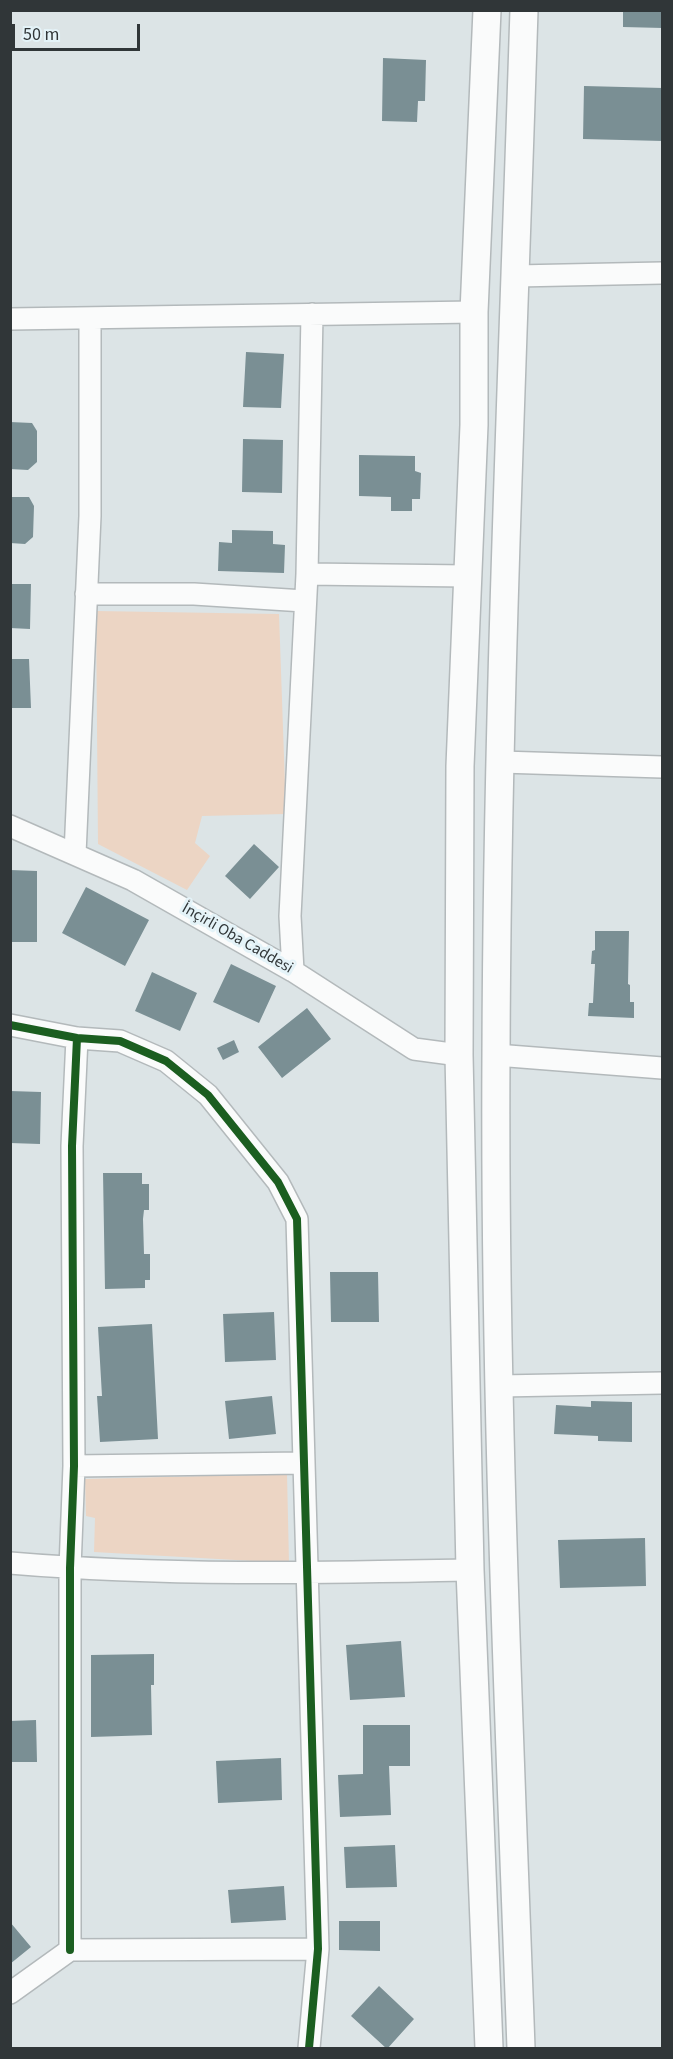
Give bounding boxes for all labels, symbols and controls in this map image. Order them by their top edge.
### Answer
scale bar [15,12,142,50]
text: 50 m [23,22,59,47]
street label: İnçirli Oba Caddesi [178,899,296,979]

